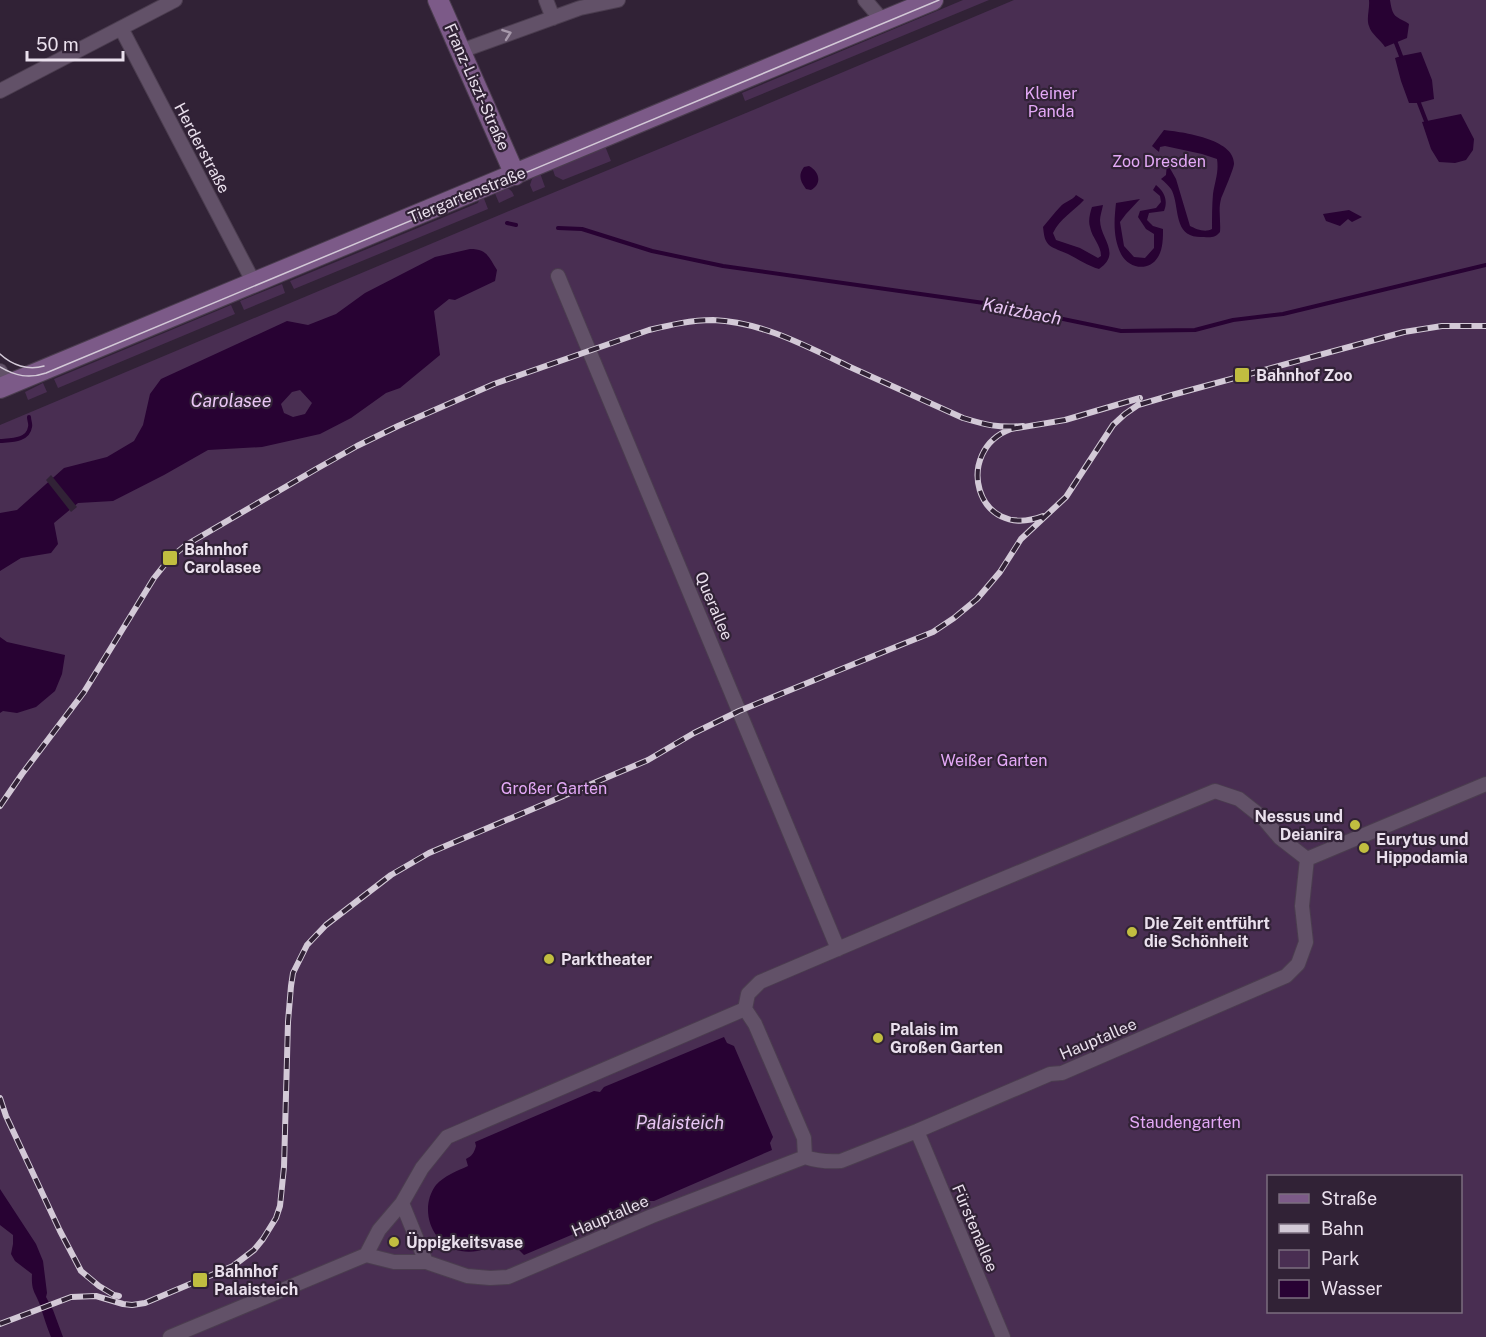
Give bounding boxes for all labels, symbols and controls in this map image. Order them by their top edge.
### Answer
street label: Franz-Liszt-Straße [440,20,514,154]
scale bar [27,24,123,62]
one-way arrow [501,29,512,42]
text: 50 m [36,34,79,55]
park label: Kleiner Panda [1024,84,1078,121]
street label: Herderstraße [170,100,234,196]
park label: Zoo Dresden [1112,152,1206,171]
street label: Tiergartenstraße [406,163,528,227]
water label: Kaitzbach [981,293,1063,329]
marker: Bahnhof Zoo [1233,366,1251,384]
place label: Bahnhof Zoo [1256,366,1352,385]
water label: Carolasee [191,390,272,411]
place label: Bahnhof Carolasee [184,540,261,577]
marker: Bahnhof Carolasee [161,549,179,567]
street label: Querallee [691,569,737,643]
park label: Weißer Garten [940,751,1048,770]
park label: Großer Garten [501,779,607,798]
place label: Nessus und Deianira [1254,807,1343,844]
marker: Nessus und Deianira [1348,818,1362,832]
place label: Eurytus und Hippodamia [1376,830,1469,867]
marker: Eurytus und Hippodamia [1357,841,1371,855]
place label: Die Zeit entführt die Schönheit [1144,914,1270,951]
marker: Die Zeit entführt die Schönheit [1125,925,1139,939]
place label: Parktheater [561,950,653,969]
marker: Parktheater [542,952,556,966]
street label: Hauptallee [1057,1014,1139,1064]
place label: Palais im Großen Garten [890,1020,1003,1057]
marker: Palais im Großen Garten [871,1031,885,1045]
water label: Palaisteich [636,1112,724,1133]
park label: Staudengarten [1129,1113,1241,1132]
legend [1267,1175,1462,1313]
street label: Fürstenallee [948,1181,1002,1275]
text: Straße [1321,1188,1377,1209]
street label: Hauptallee [569,1191,651,1241]
text: Bahn [1321,1218,1364,1239]
place label: Üppigkeitsvase [406,1231,523,1252]
marker: Üppigkeitsvase [387,1235,401,1249]
text: Park [1321,1248,1359,1269]
place label: Bahnhof Palaisteich [214,1262,298,1299]
marker: Bahnhof Palaisteich [191,1271,209,1289]
text: Wasser [1321,1278,1383,1299]

